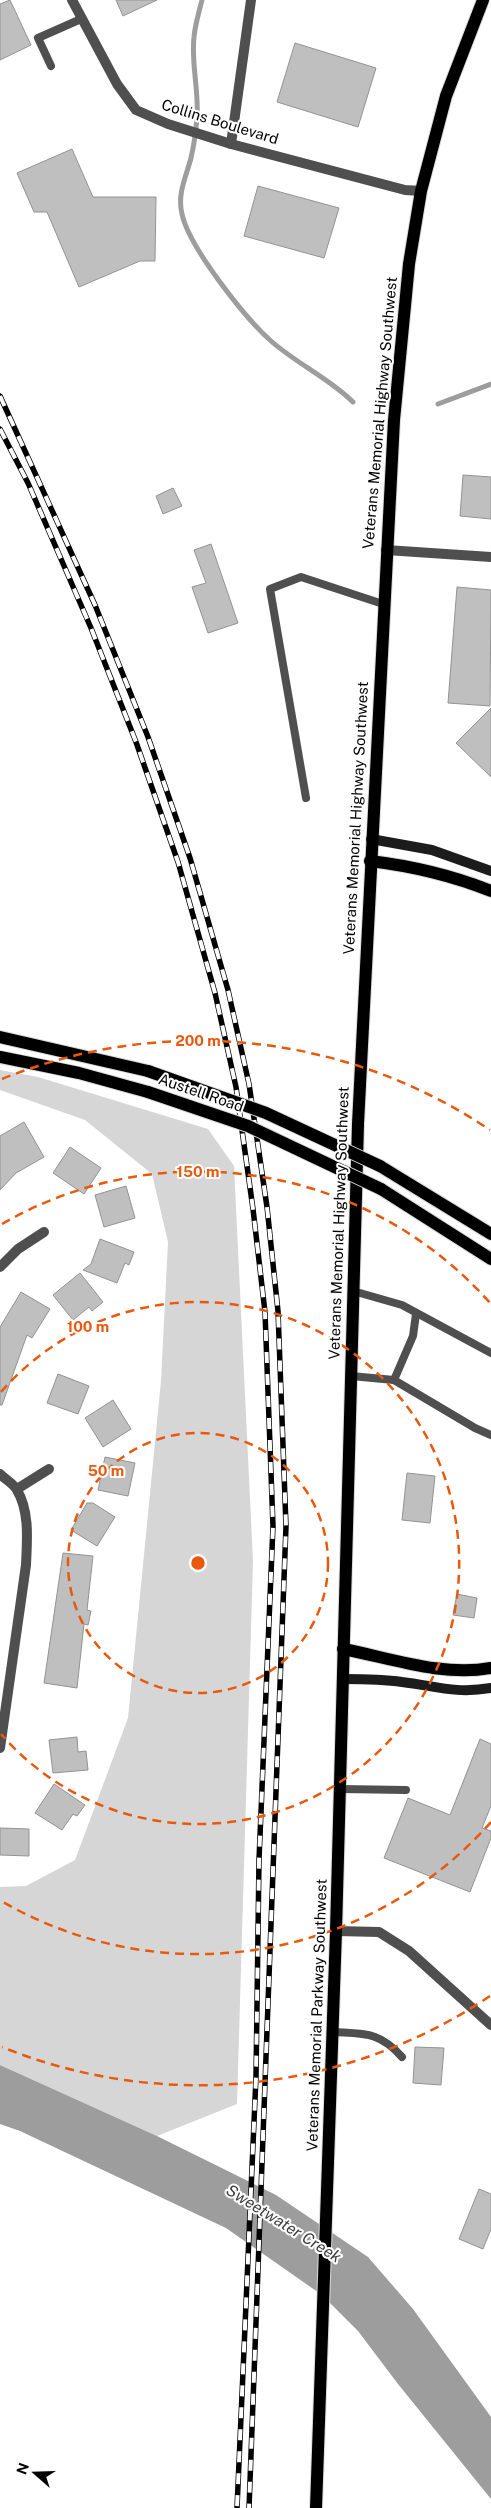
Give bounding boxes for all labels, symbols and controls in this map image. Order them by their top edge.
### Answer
street label: Collins Boulevard [160,96,281,147]
street label: Veterans Memorial Highway Southwest [359,276,400,550]
street label: Veterans Memorial Highway Southwest [340,681,371,955]
text: 200 m [175,1032,221,1049]
street label: Austell Road [156,1070,246,1115]
street label: Veterans Memorial Highway Southwest [325,1086,352,1360]
text: 150 m [176,1163,220,1180]
text: 100 m [67,1318,109,1335]
text: 50 m [88,1462,124,1479]
centre of rings [189,1554,207,1572]
street label: Veterans Memorial Parkway Southwest [303,1878,330,2152]
water label: Sweetwater Creek [223,2180,345,2267]
north arrow [10,2448,60,2498]
text: N [13,2461,32,2476]

